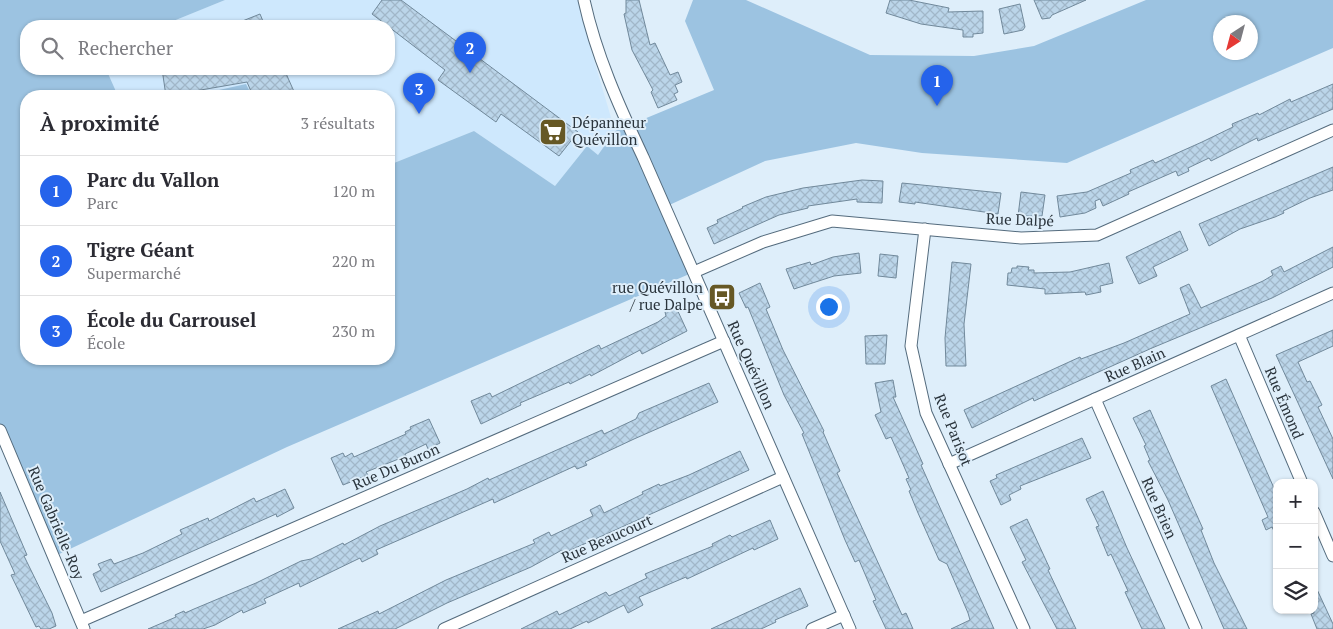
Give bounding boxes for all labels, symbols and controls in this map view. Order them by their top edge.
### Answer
north arrow [1213,15,1258,60]
search box [20,20,395,75]
pin: 2 [454,32,486,73]
icon: search [38,34,66,62]
text: Rechercher [78,35,173,60]
pin: 1 [921,65,953,106]
pin: 3 [403,73,435,114]
text: À proximité [40,109,160,137]
text: 3 résultats [301,112,375,134]
place label: Dépanneur Quévillon [572,112,646,149]
supermarket icon: Dépanneur Quévillon [538,117,568,147]
text: Parc du Vallon [87,167,219,192]
text: 1 [51,180,61,202]
text: 120 m [332,180,375,202]
text: Parc [87,192,118,214]
street label: Rue Dalpé [986,208,1054,230]
text: Tigre Géant [87,237,194,262]
text: 2 [51,250,61,272]
text: 220 m [332,250,375,272]
text: Supermarché [87,262,181,284]
place label: rue Quévillon / rue Dalpe [612,277,703,314]
bus stop icon: rue Quévillon / rue Dalpe [707,282,737,312]
your location [816,294,842,320]
text: École du Carrousel [87,307,256,332]
street label: Rue Quévillon [724,317,780,412]
text: 3 [51,320,61,342]
text: 230 m [332,320,375,342]
text: École [87,332,125,354]
street label: Rue Blain [1101,342,1168,386]
street label: Rue Émond [1261,363,1309,442]
street label: Rue Parisot [930,390,978,469]
street label: Rue Du Buron [349,438,442,494]
street label: Rue Gabrielle-Roy [24,463,90,583]
street label: Rue Brien [1137,474,1182,542]
map controls [1273,479,1318,614]
button: + [1273,479,1318,524]
street label: Rue Beaucourt [558,509,655,567]
button: − [1273,524,1318,569]
button: layers [1273,569,1318,614]

